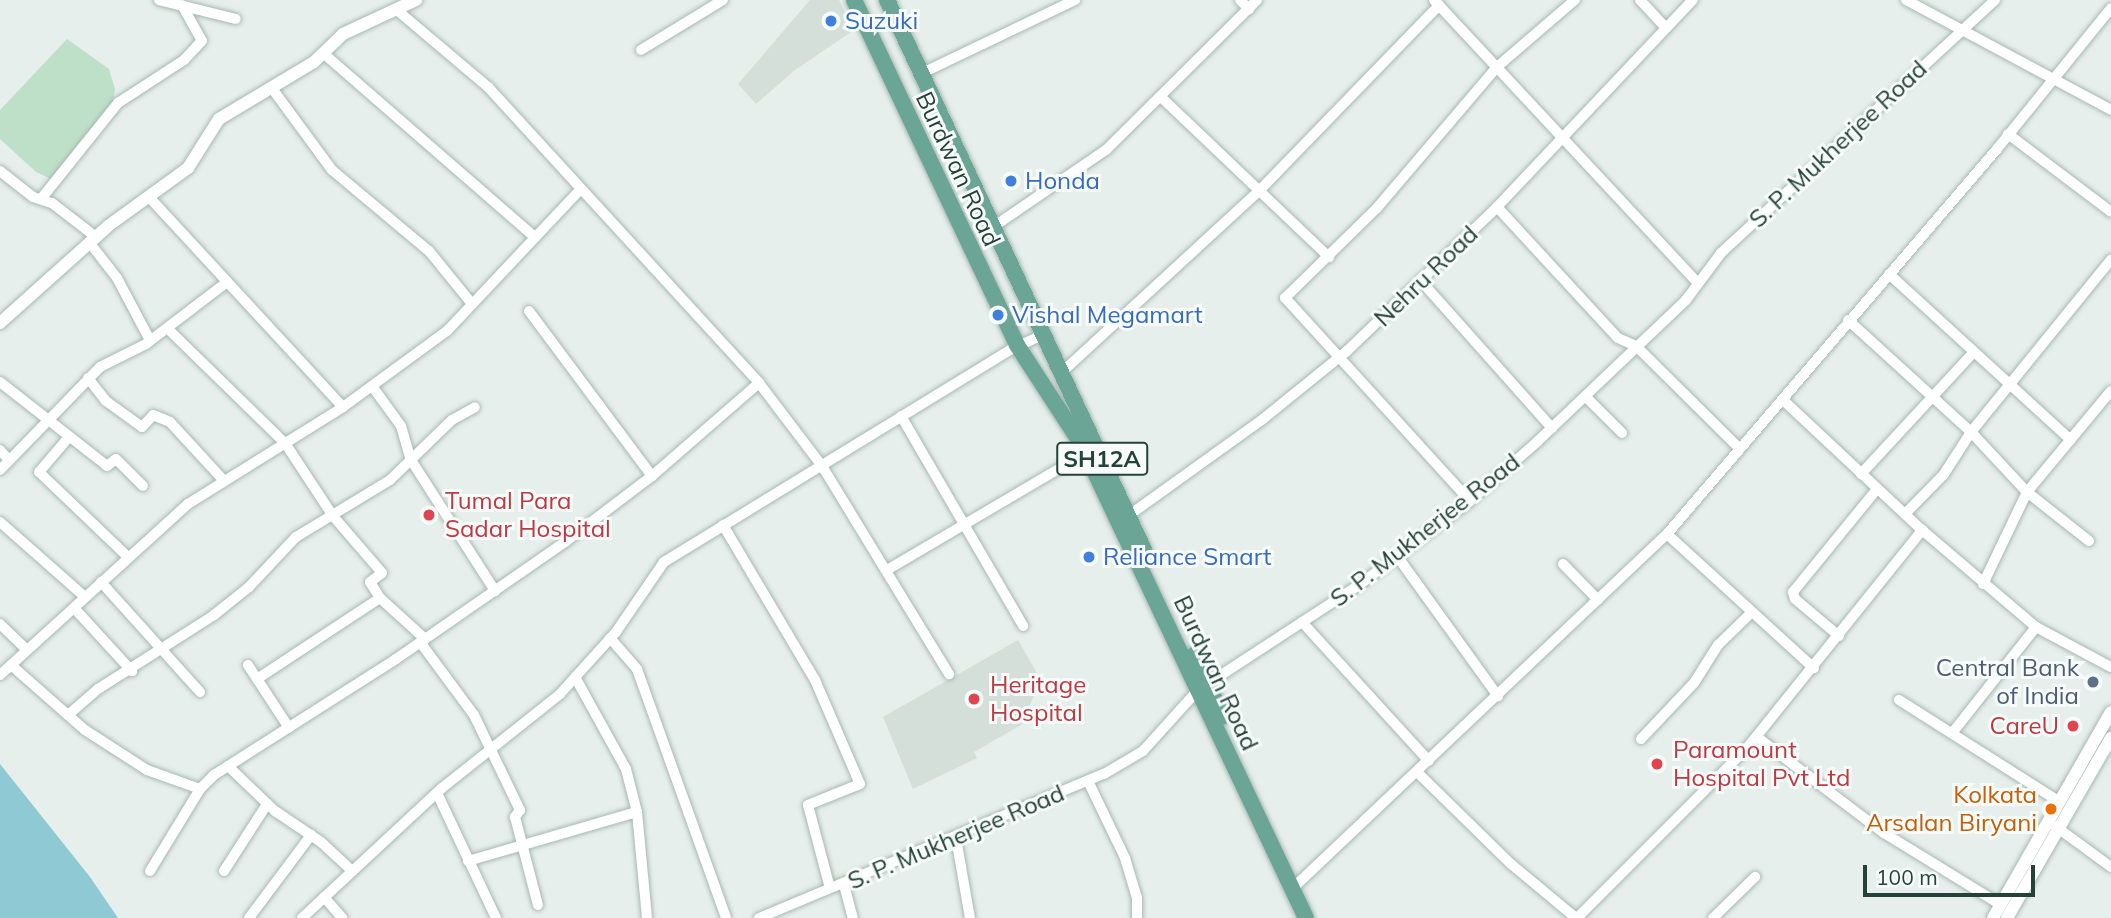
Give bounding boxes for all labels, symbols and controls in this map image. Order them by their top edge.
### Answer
place label: Suzuki [845,7,918,35]
marker: Suzuki [823,13,839,29]
street label: S. P. Mukherjee Road [1743,54,1933,234]
street label: Burdwan Road [910,87,1006,251]
place label: Honda [1025,167,1100,195]
marker: Honda [1003,173,1019,189]
street label: Nehru Road [1368,220,1484,332]
place label: Vishal Megamart [1012,301,1203,329]
marker: Vishal Megamart [990,307,1006,323]
road number: SH12A [1055,440,1149,478]
street label: S. P. Mukherjee Road [1325,447,1525,613]
place label: Tumal Para Sadar Hospital [445,487,611,543]
marker: Tumal Para Sadar Hospital [419,505,439,525]
place label: Reliance Smart [1103,543,1271,571]
marker: Reliance Smart [1081,549,1097,565]
street label: Burdwan Road [1168,591,1264,755]
place label: Central Bank of India [1936,654,2079,710]
place label: Heritage Hospital [990,671,1086,727]
marker: Central Bank of India [2085,674,2101,690]
marker: Heritage Hospital [964,689,984,709]
place label: CareU [1989,712,2059,740]
marker: CareU [2065,718,2081,734]
place label: Paramount Hospital Pvt Ltd [1673,736,1850,792]
marker: Paramount Hospital Pvt Ltd [1647,754,1667,774]
street label: S. P. Mukherjee Road [844,778,1068,896]
place label: Kolkata Arsalan Biryani [1866,781,2037,837]
marker: Kolkata Arsalan Biryani [2043,801,2059,817]
scale bar [1866,852,2038,896]
text: 100 m [1876,864,1938,890]

